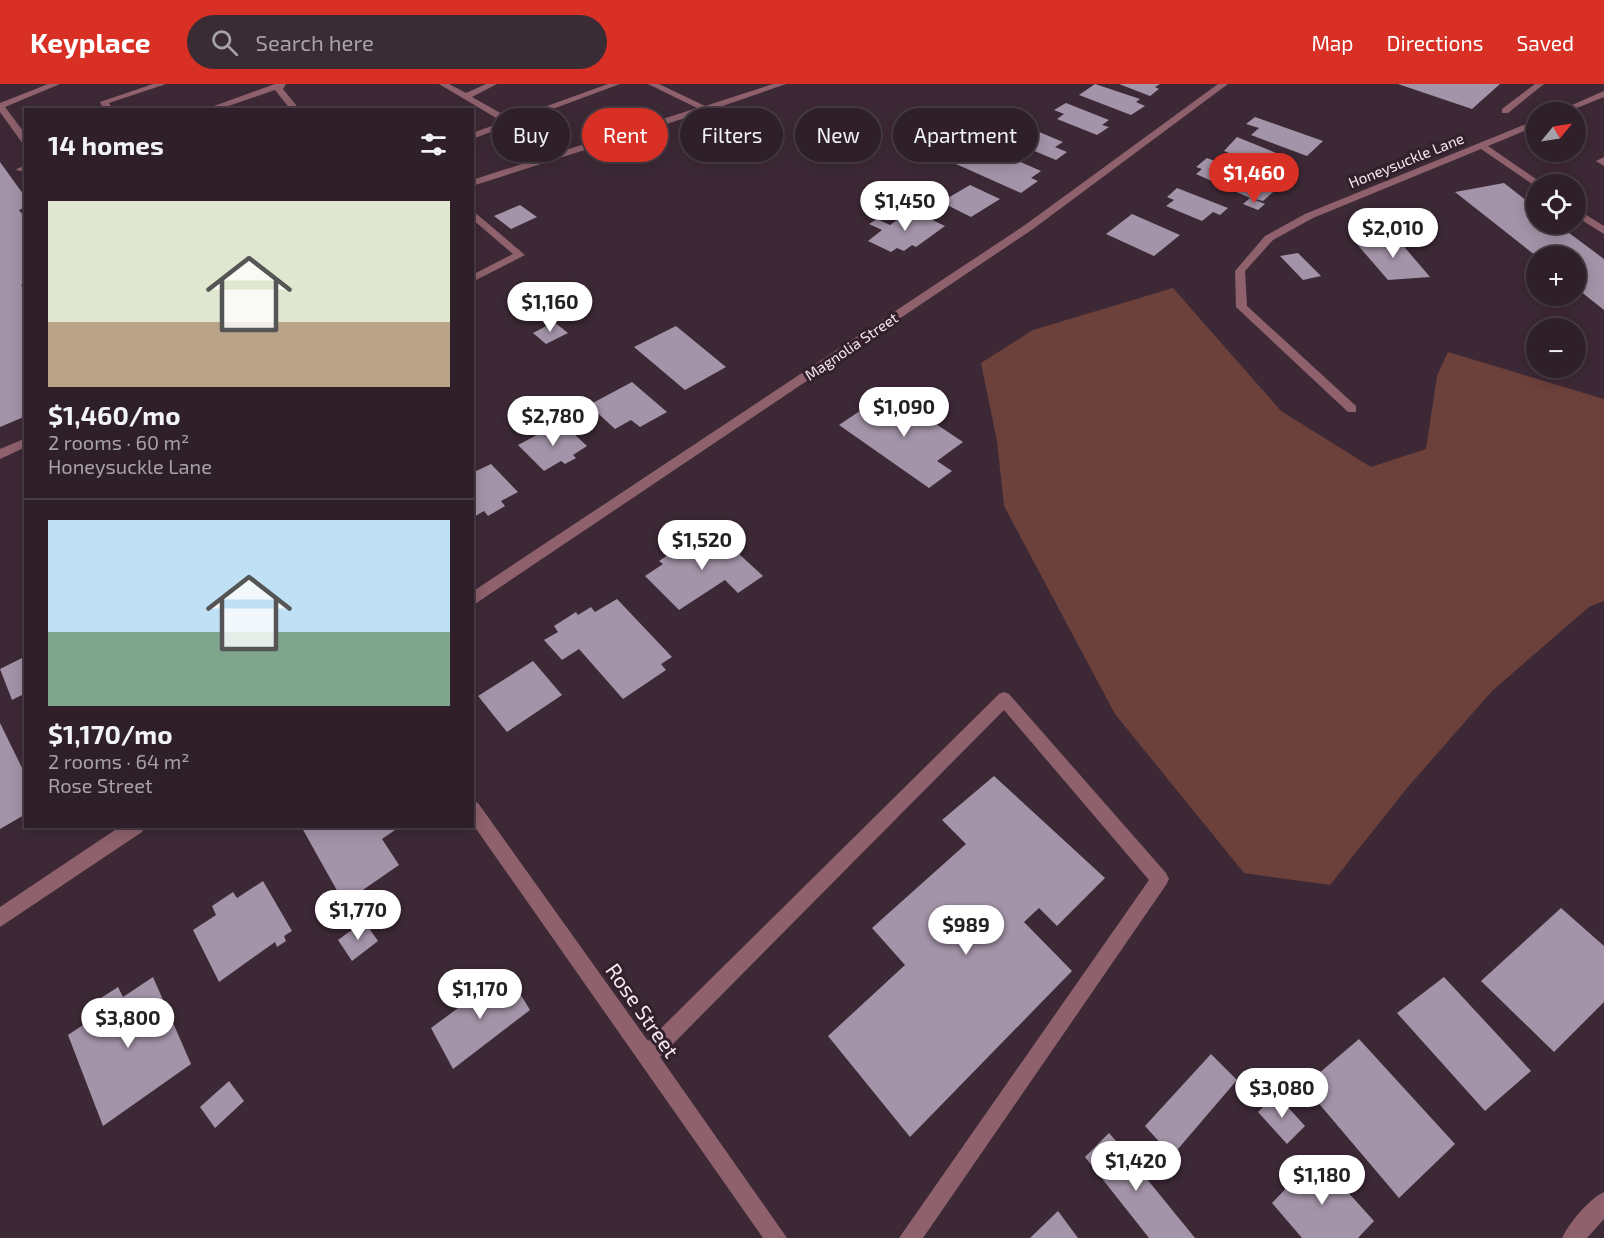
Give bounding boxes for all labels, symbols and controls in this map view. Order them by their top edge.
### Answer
search box [187,15,607,69]
text: Keyplace [30,25,151,59]
icon: search [208,26,241,59]
text: Search here [256,29,374,55]
text: Map [1311,30,1354,55]
text: Directions [1387,30,1483,55]
text: Saved [1516,30,1574,55]
north arrow [1526,102,1586,162]
map controls [1526,102,1586,378]
chip: Buy [492,108,570,162]
chip: Rent [582,108,668,162]
chip: Filters [680,108,783,162]
chip: New [795,108,881,162]
chip: Apartment [893,108,1038,162]
icon: filters [417,128,450,161]
text: 14 homes [48,129,164,160]
street label: Honeysuckle Lane [1346,129,1466,191]
pin: $1,460 [1205,153,1303,204]
text: $1,460 [1223,160,1285,184]
button: locate [1526,174,1586,234]
pin: $1,450 [856,181,954,232]
text: $1,450 [874,188,936,212]
pin: $2,010 [1344,208,1442,259]
text: $2,010 [1362,215,1424,239]
icon: home [195,240,303,348]
button: + [1526,246,1586,306]
pin: $1,160 [501,282,599,333]
text: $1,160 [521,289,579,313]
street label: Magnolia Street [801,308,901,384]
button: − [1526,318,1586,378]
pin: $1,090 [855,387,953,438]
text: $1,090 [873,394,935,418]
pin: $2,780 [504,396,602,447]
text: $1,460/mo [48,399,181,430]
text: $2,780 [521,403,585,427]
text: 2 rooms · 60 m² [48,430,189,454]
text: Honeysuckle Lane [48,454,212,478]
pin: $1,520 [653,520,751,571]
text: $1,520 [672,527,732,551]
icon: home [195,559,303,667]
text: $1,170/mo [48,718,173,749]
text: 2 rooms · 64 m² [48,749,190,773]
text: Rose Street [48,773,153,797]
pin: $1,770 [309,890,407,941]
text: $1,770 [329,897,387,921]
pin: $989 [930,905,1002,956]
text: $989 [942,912,990,936]
street label: Rose Street [601,958,685,1062]
pin: $1,170 [431,969,529,1020]
text: $1,170 [452,976,508,1000]
pin: $3,800 [79,998,177,1049]
text: $3,800 [95,1005,161,1029]
pin: $3,080 [1233,1068,1331,1119]
text: $3,080 [1249,1075,1315,1099]
pin: $1,420 [1087,1141,1185,1192]
text: $1,420 [1105,1148,1167,1172]
pin: $1,180 [1273,1155,1371,1206]
text: $1,180 [1293,1162,1351,1186]

